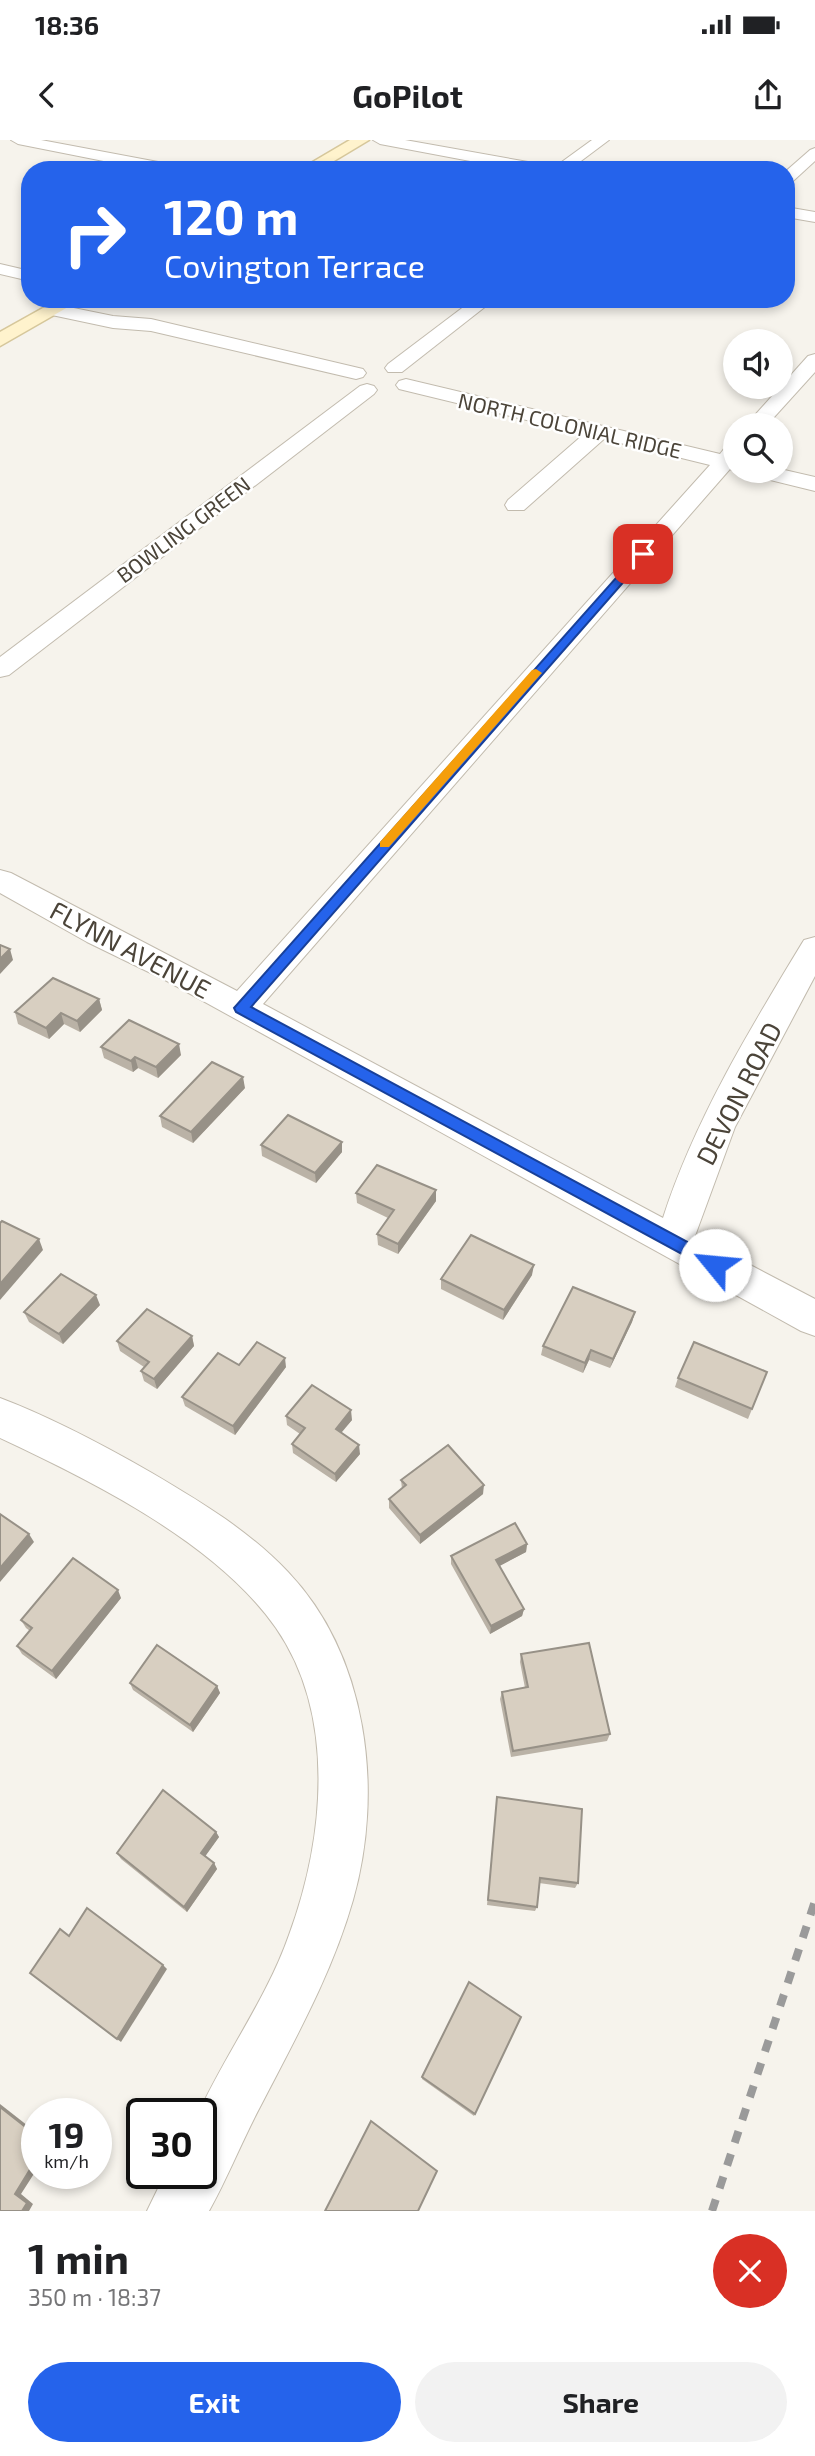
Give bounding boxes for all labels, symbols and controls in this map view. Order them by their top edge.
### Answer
text: 18:36 [35,9,99,40]
icon: back [28,76,66,114]
text: GoPilot [352,76,463,114]
icon: share [749,76,787,114]
text: 120 m [164,186,298,245]
icon: right [49,189,140,280]
text: Covington Terrace [164,246,425,284]
map controls [723,329,793,483]
button: sound [723,329,793,399]
street label: NORTH COLONIAL RIDGE [456,387,684,463]
button: search [723,413,793,483]
street label: BOWLING GREEN [111,471,255,587]
pin [613,524,673,584]
icon: arrive [624,535,662,573]
street label: FLYNN AVENUE [45,894,217,1004]
street label: DEVON ROAD [689,1017,787,1169]
position arrow [678,1228,752,1302]
speed limit sign: 30 [126,2098,217,2189]
text: 19 [49,2113,84,2155]
text: km/h [44,2150,89,2172]
text: 1 min [28,2232,129,2282]
button: close [713,2234,787,2308]
text: 350 m · 18:37 [28,2283,161,2311]
button: Exit [28,2362,401,2442]
button: Share [415,2362,787,2442]

